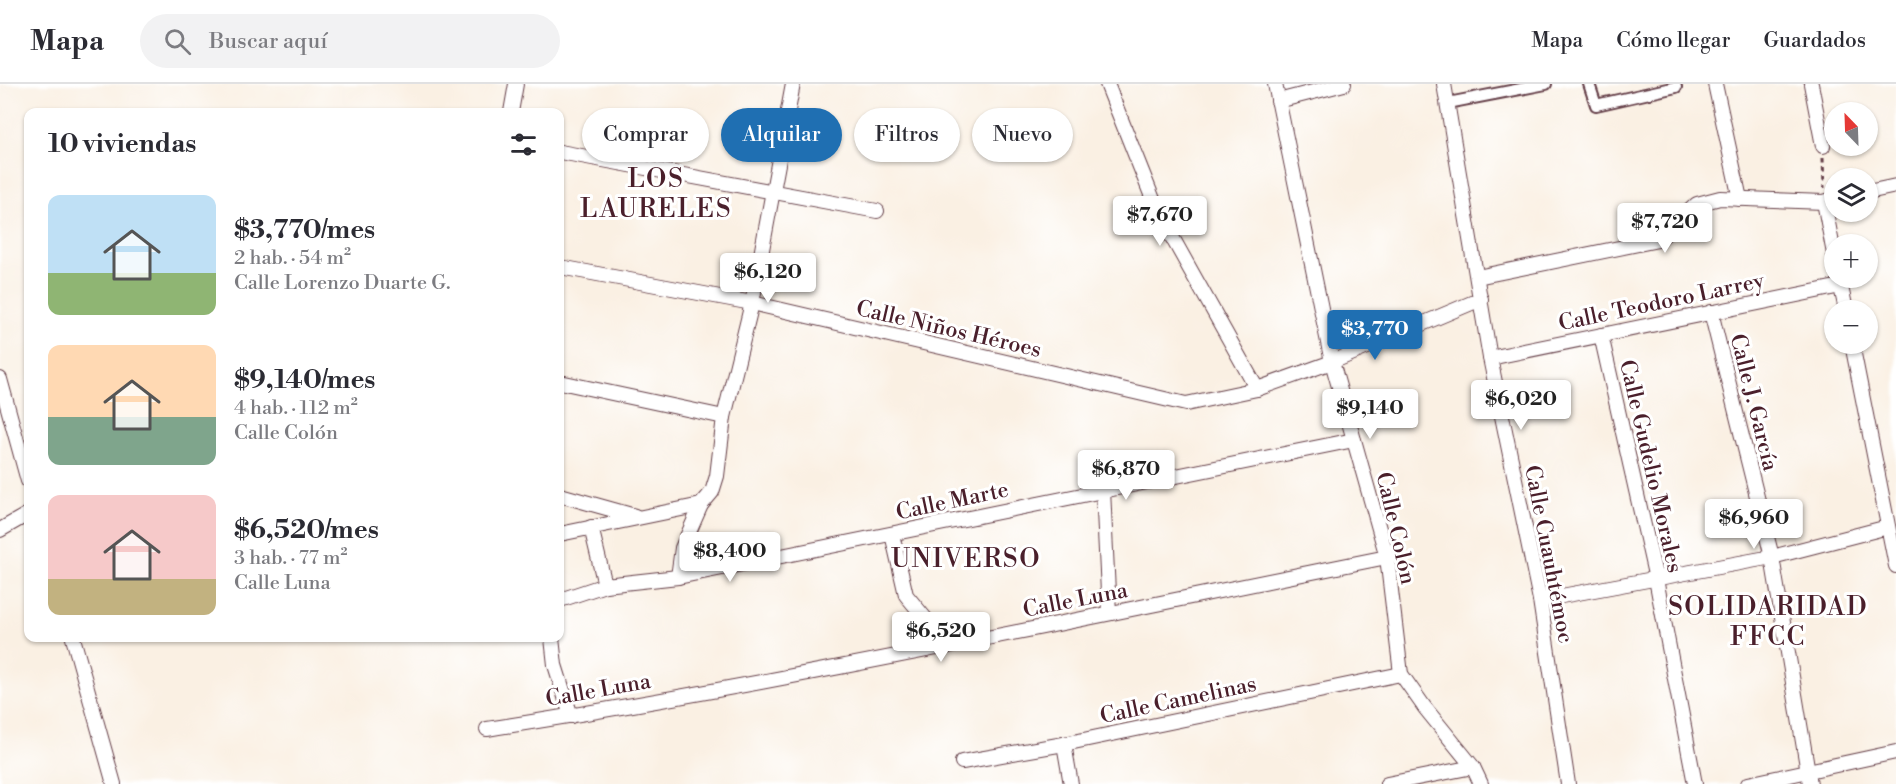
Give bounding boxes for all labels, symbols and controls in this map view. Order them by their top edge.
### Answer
search box [140,14,560,68]
text: Mapa [30,24,104,59]
icon: search [161,25,194,58]
text: Buscar aquí [209,28,328,55]
text: Mapa [1531,28,1583,54]
text: Cómo llegar [1616,28,1731,54]
text: Guardados [1764,28,1866,54]
north arrow [1824,102,1878,156]
map controls [1824,102,1878,354]
chip: Comprar [582,108,709,162]
chip: Alquilar [721,108,842,162]
chip: Filtros [854,108,960,162]
chip: Nuevo [972,108,1073,162]
text: 10 viviendas [48,128,196,160]
icon: filters [507,128,540,161]
district label: LOS LAURELES [580,163,732,225]
button: layers [1824,168,1878,222]
pin: $7,670 [1111,196,1209,247]
text: $7,670 [1127,203,1193,228]
pin: $7,720 [1616,203,1714,254]
text: $7,720 [1631,210,1699,235]
text: $3,770/mes [234,214,375,246]
icon: home [96,219,168,291]
button: + [1824,234,1878,288]
text: 2 hab. · 54 m² [234,246,351,271]
pin: $6,120 [719,253,817,304]
text: $6,120 [734,260,802,285]
street label: Calle Teodoro Larrey [1556,267,1767,337]
text: Calle Lorenzo Duarte G. [234,271,451,296]
street label: Calle Niños Héroes [853,295,1044,364]
button: − [1824,300,1878,354]
pin: $3,770 [1326,310,1424,361]
text: $3,770 [1341,317,1409,342]
street label: Calle J. García [1723,331,1784,475]
street label: Calle Gudelio Morales [1613,357,1688,575]
text: $9,140/mes [234,364,376,396]
icon: home [96,369,168,441]
pin: $6,020 [1472,380,1570,431]
text: $6,020 [1485,387,1557,412]
pin: $9,140 [1321,389,1419,440]
text: 4 hab. · 112 m² [234,396,358,421]
text: $9,140 [1336,396,1404,421]
text: Calle Colón [234,421,338,446]
pin: $6,870 [1077,450,1175,501]
text: $6,870 [1092,457,1160,482]
street label: Calle Cuauhtémoc [1518,463,1579,646]
street label: Calle Colón [1370,470,1422,587]
street label: Calle Marte [894,476,1011,527]
pin: $6,960 [1705,499,1803,550]
text: $6,960 [1719,506,1789,531]
text: $6,520/mes [234,514,379,546]
icon: home [96,519,168,591]
pin: $8,400 [681,532,779,583]
text: $8,400 [693,539,767,564]
district label: UNIVERSO [891,543,1041,575]
text: 3 hab. · 77 m² [234,546,347,571]
text: Calle Luna [234,571,331,596]
street label: Calle Luna [1021,577,1131,624]
district label: SOLIDARIDAD FFCC [1668,591,1868,653]
pin: $6,520 [892,612,990,663]
text: $6,520 [906,619,976,644]
street label: Calle Luna [544,668,654,713]
street label: Calle Camelinas [1098,671,1259,730]

